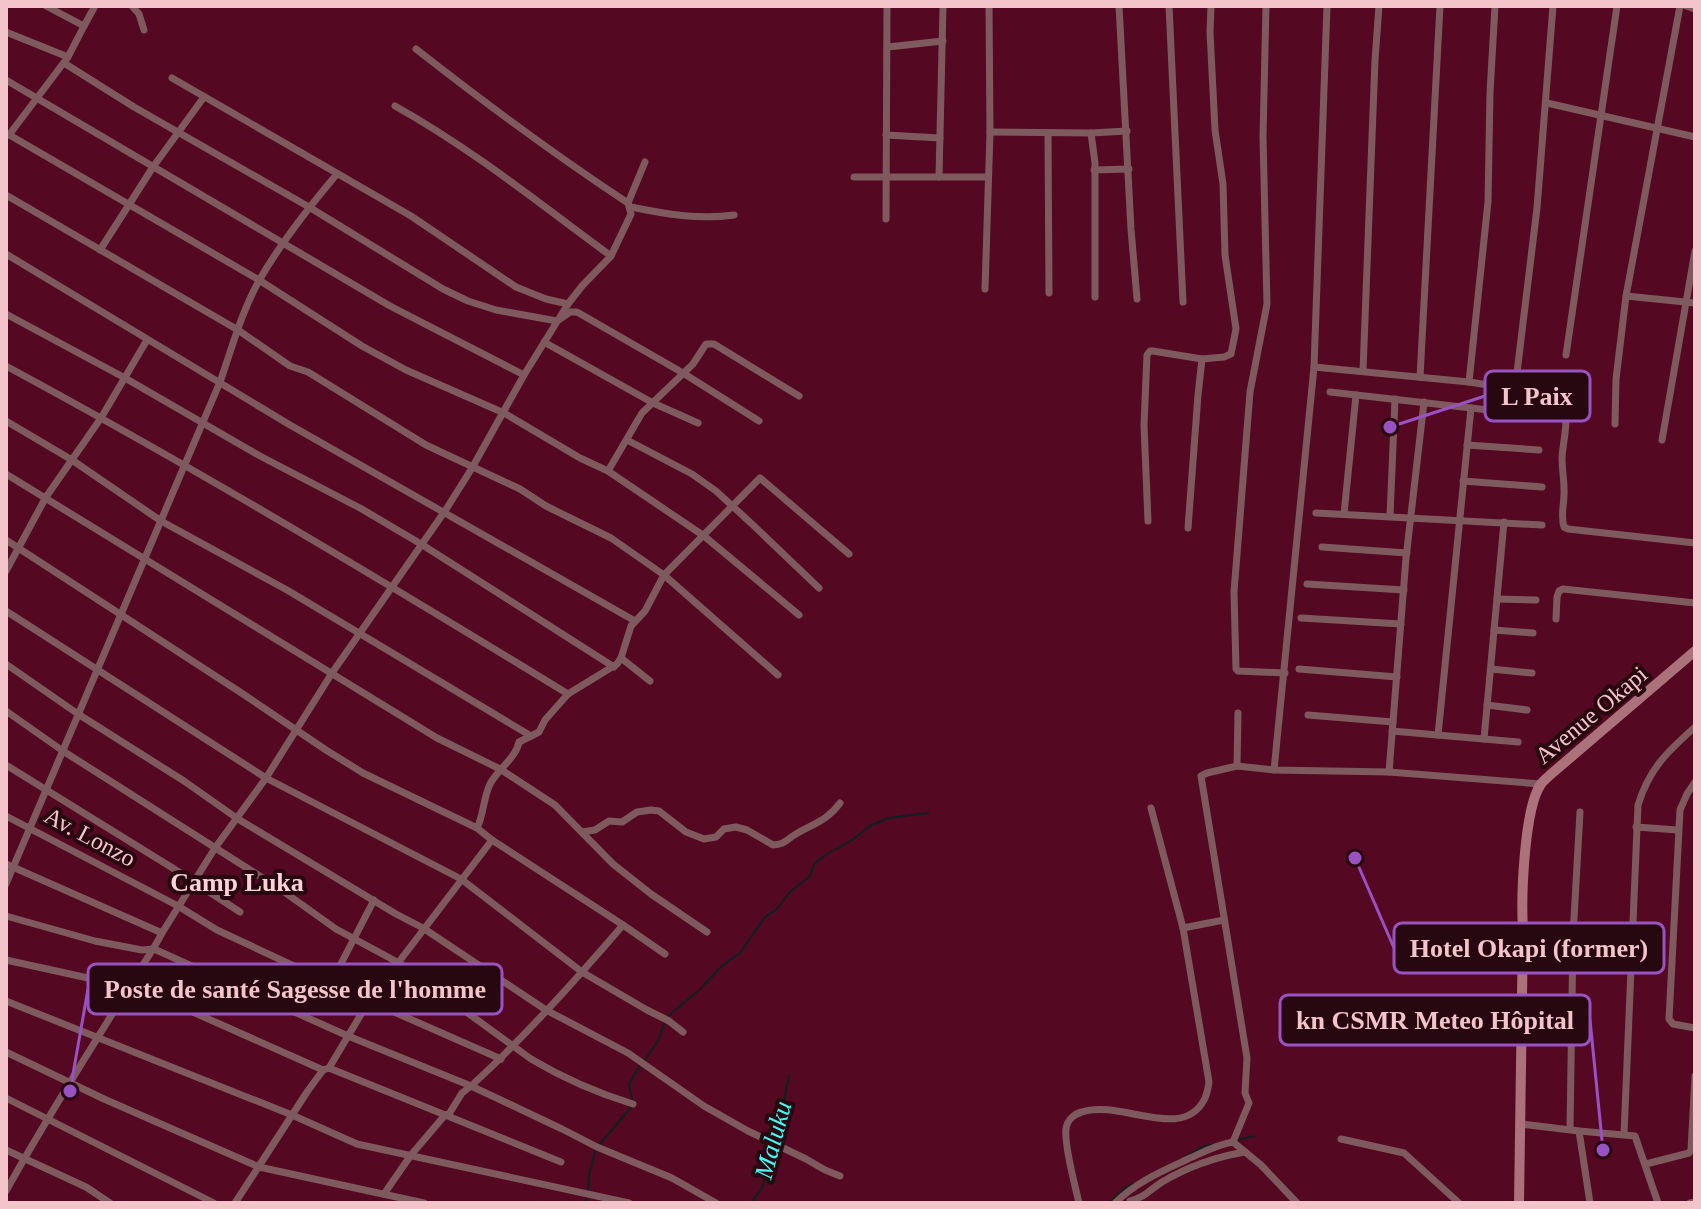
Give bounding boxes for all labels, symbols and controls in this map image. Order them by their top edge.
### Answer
callout: L Paix [1485,371,1590,421]
text: L Paix [1501,382,1573,411]
street label: Avenue Okapi [1530,661,1652,769]
street label: Av. Lonzo [40,802,140,872]
district label: Camp Luka [170,868,304,897]
callout: Hotel Okapi (former) [1394,923,1664,973]
text: Hotel Okapi (former) [1410,934,1648,963]
callout: Poste de santé Sagesse de l'homme [88,964,502,1014]
text: Poste de santé Sagesse de l'homme [104,975,486,1004]
callout: kn CSMR Meteo Hôpital [1280,995,1590,1045]
text: kn CSMR Meteo Hôpital [1296,1006,1574,1035]
water label: Maluku [748,1098,797,1183]

